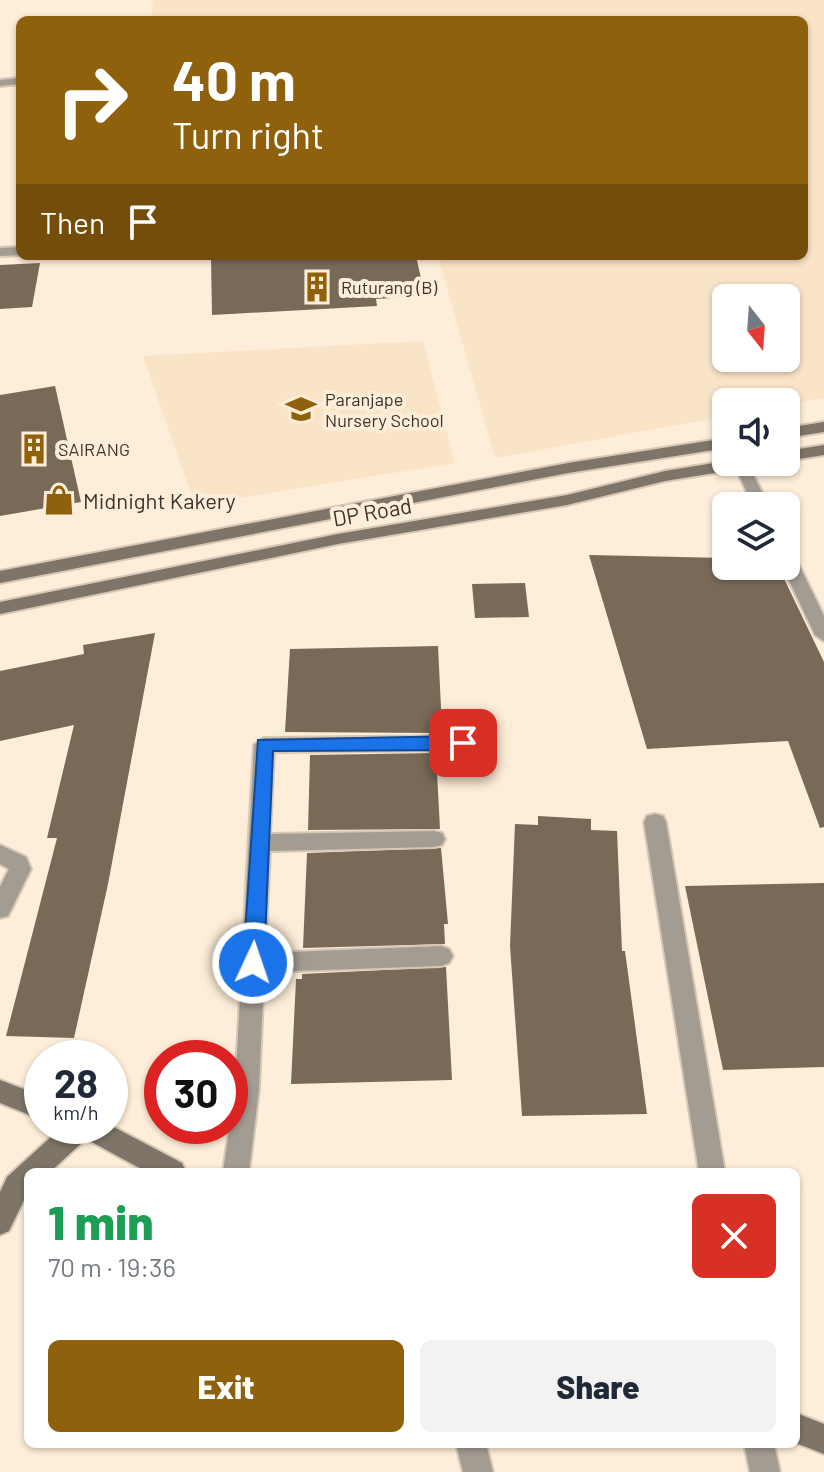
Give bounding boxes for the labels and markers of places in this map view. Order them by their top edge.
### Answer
building icon: Ruturang (B) [300,270,334,304]
place label: Ruturang (B) [341,276,437,298]
place label: Paranjape Nursery School [325,388,444,431]
school or university icon: Paranjape Nursery School [284,392,318,426]
building icon: SAIRANG [17,432,51,466]
place label: SAIRANG [58,438,130,460]
shop icon: Midnight Kakery [42,483,76,517]
place label: Midnight Kakery [83,487,236,513]
pin [429,709,497,777]

